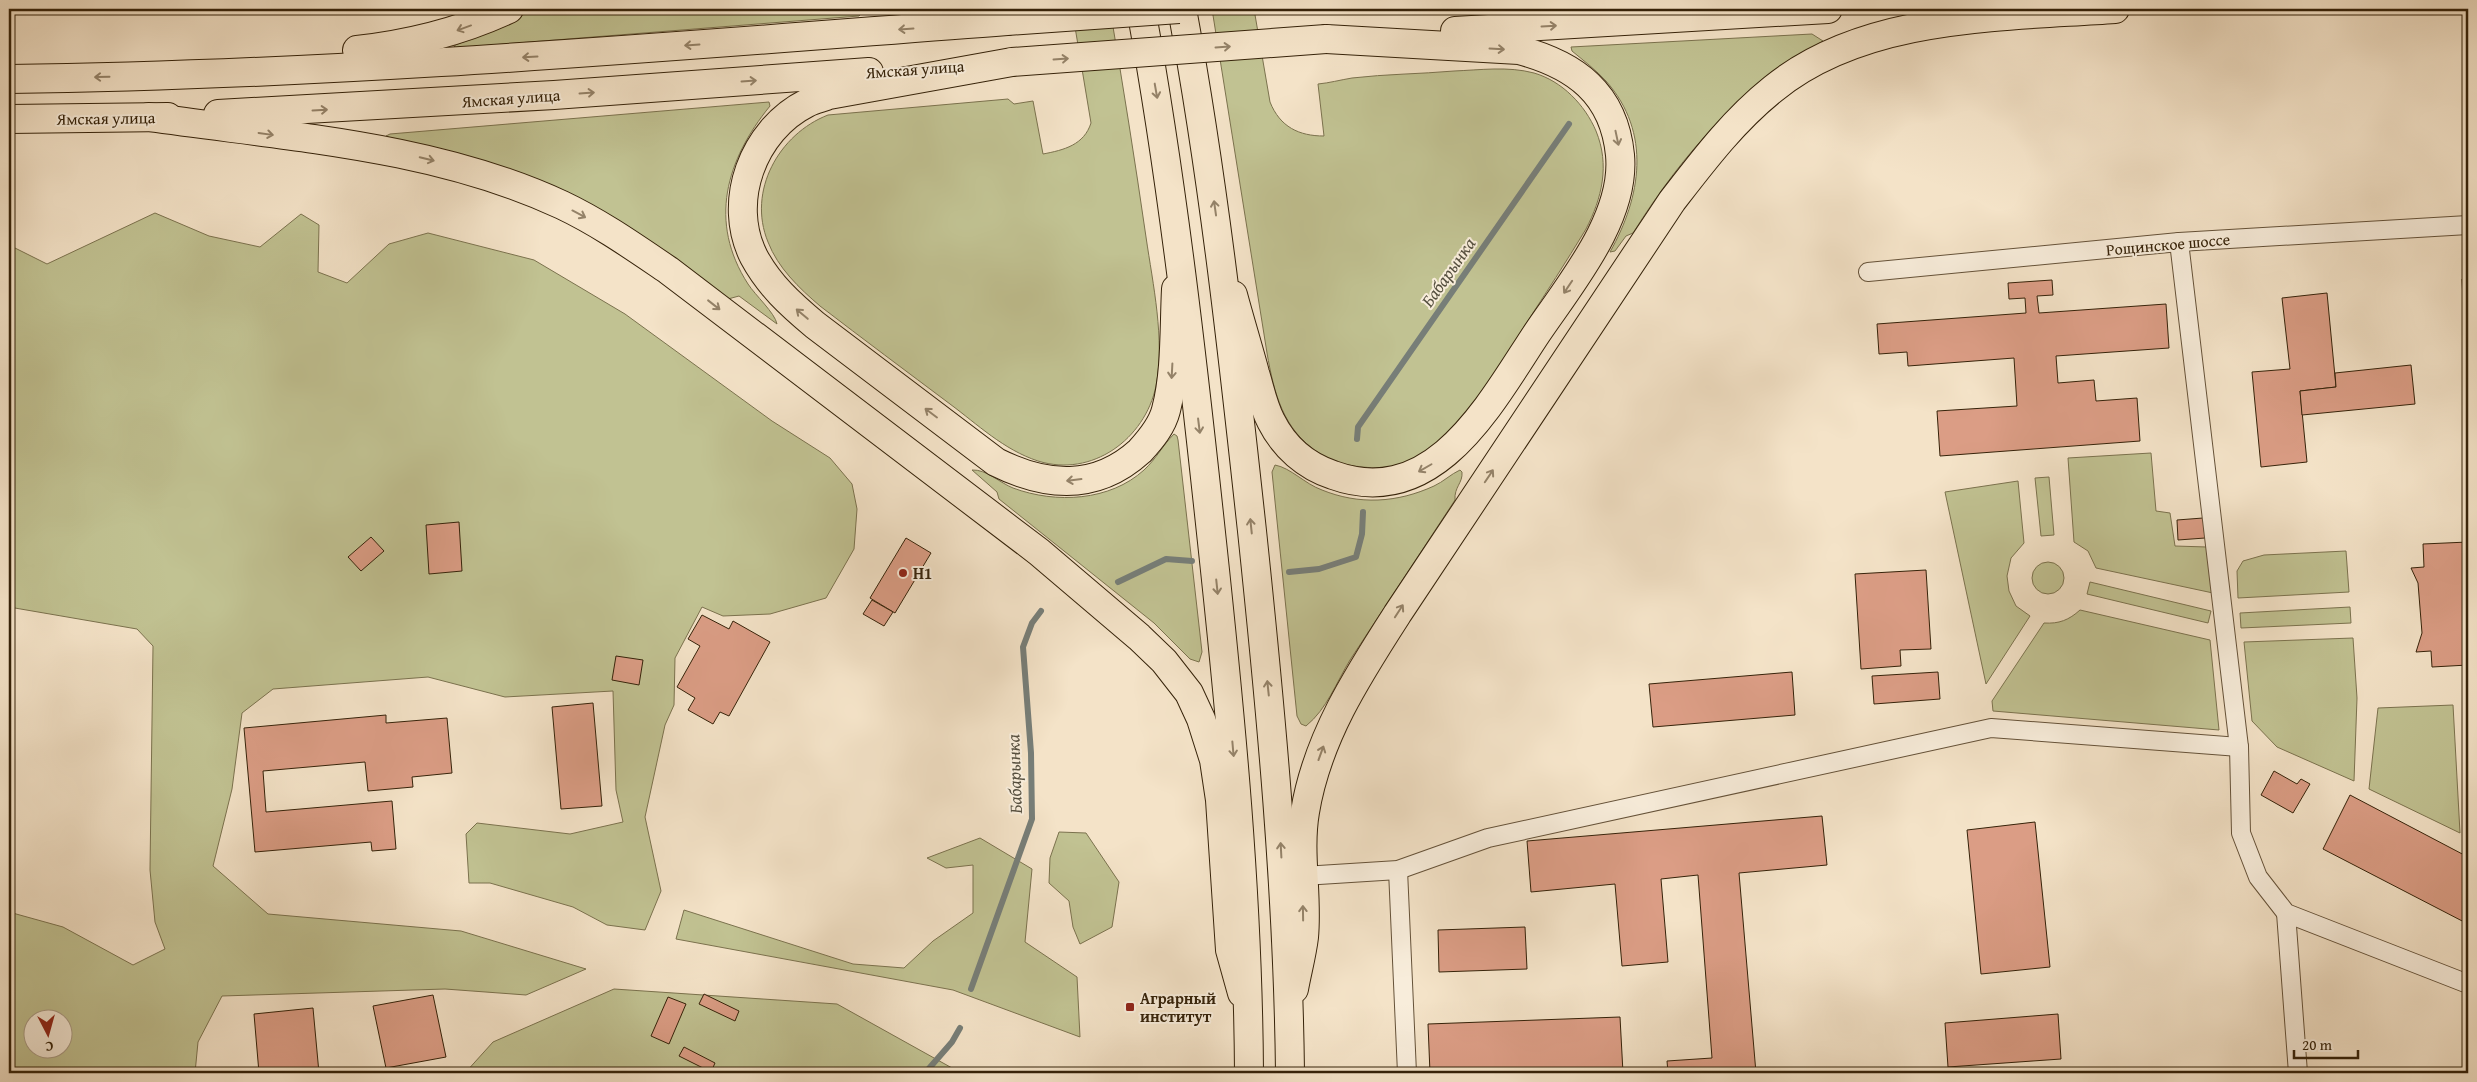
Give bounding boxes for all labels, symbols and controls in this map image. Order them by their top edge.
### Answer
one-way arrow [1541,21,1557,30]
one-way arrow [457,24,472,33]
one-way arrow [898,24,914,33]
one-way arrow [684,40,700,50]
one-way arrow [1215,42,1231,51]
one-way arrow [1489,44,1505,53]
one-way arrow [522,53,538,62]
street label: Ямская улица [864,54,965,84]
one-way arrow [1053,54,1069,63]
one-way arrow [94,73,110,82]
one-way arrow [740,76,756,86]
street label: Ямская улица [460,83,561,113]
one-way arrow [1151,83,1161,99]
one-way arrow [578,88,594,97]
street label: Ямская улица [55,105,156,131]
one-way arrow [311,105,327,114]
one-way arrow [258,129,274,139]
one-way arrow [1613,130,1622,146]
one-way arrow [418,155,434,164]
one-way arrow [1209,201,1219,217]
one-way arrow [571,210,586,219]
street label: Рощинское шоссе [2105,227,2231,261]
water label: Бабарынка [1414,231,1482,312]
one-way arrow [1563,280,1573,294]
one-way arrow [707,299,720,310]
one-way arrow [796,309,809,320]
one-way arrow [1167,363,1176,379]
one-way arrow [924,408,938,418]
one-way arrow [1194,417,1204,433]
one-way arrow [1417,463,1432,473]
one-way arrow [1484,469,1494,483]
one-way arrow [1066,475,1082,485]
one-way arrow [1246,518,1256,534]
place label: Н1 [913,561,932,585]
marker: Н1 [897,567,909,579]
one-way arrow [1212,579,1222,595]
one-way arrow [1394,604,1404,618]
one-way arrow [1263,680,1273,696]
water label: Бабарынка [999,733,1029,814]
one-way arrow [1228,741,1238,757]
one-way arrow [1317,746,1326,761]
one-way arrow [1277,842,1286,858]
one-way arrow [1298,905,1308,922]
place label: Аграрный институт [1140,986,1216,1028]
marker: Аграрный институт [1124,1001,1136,1013]
north arrow [22,1010,72,1060]
scale bar [2294,1027,2358,1059]
text: 20 m [2302,1034,2333,1055]
text: С [44,1037,54,1057]

